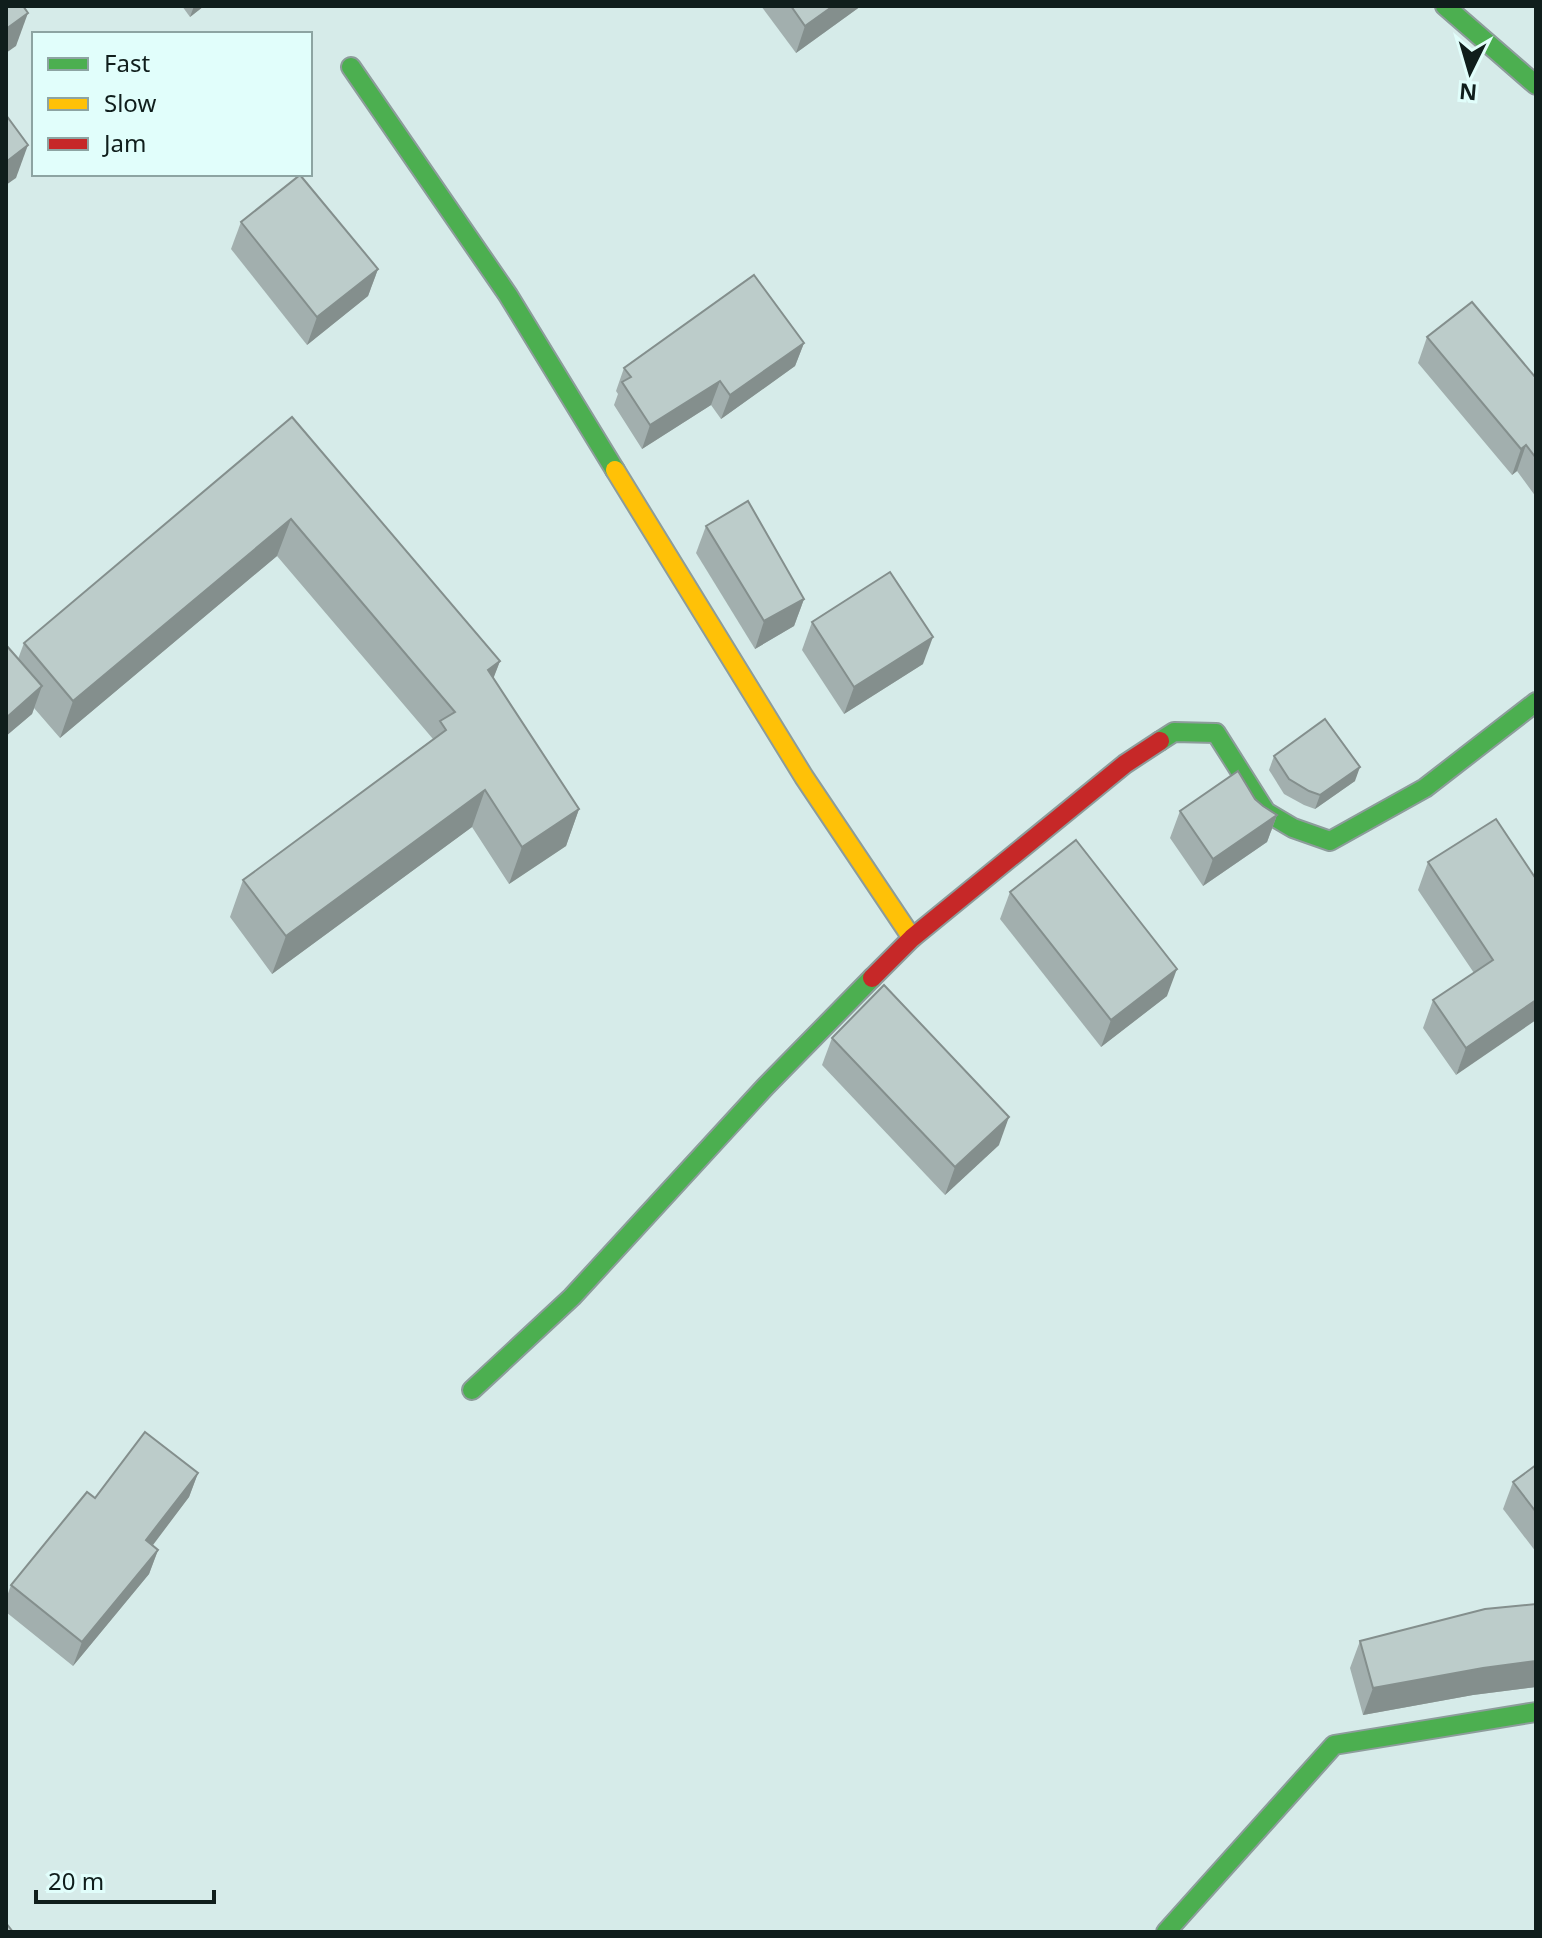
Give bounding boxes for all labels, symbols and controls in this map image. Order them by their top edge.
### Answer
legend [32,32,312,176]
north arrow [1430,32,1510,112]
text: Fast [104,46,150,79]
text: N [1458,77,1478,109]
text: Slow [104,86,156,119]
text: Jam [102,126,146,159]
scale bar [36,1854,214,1904]
text: 20 m [48,1864,104,1897]

